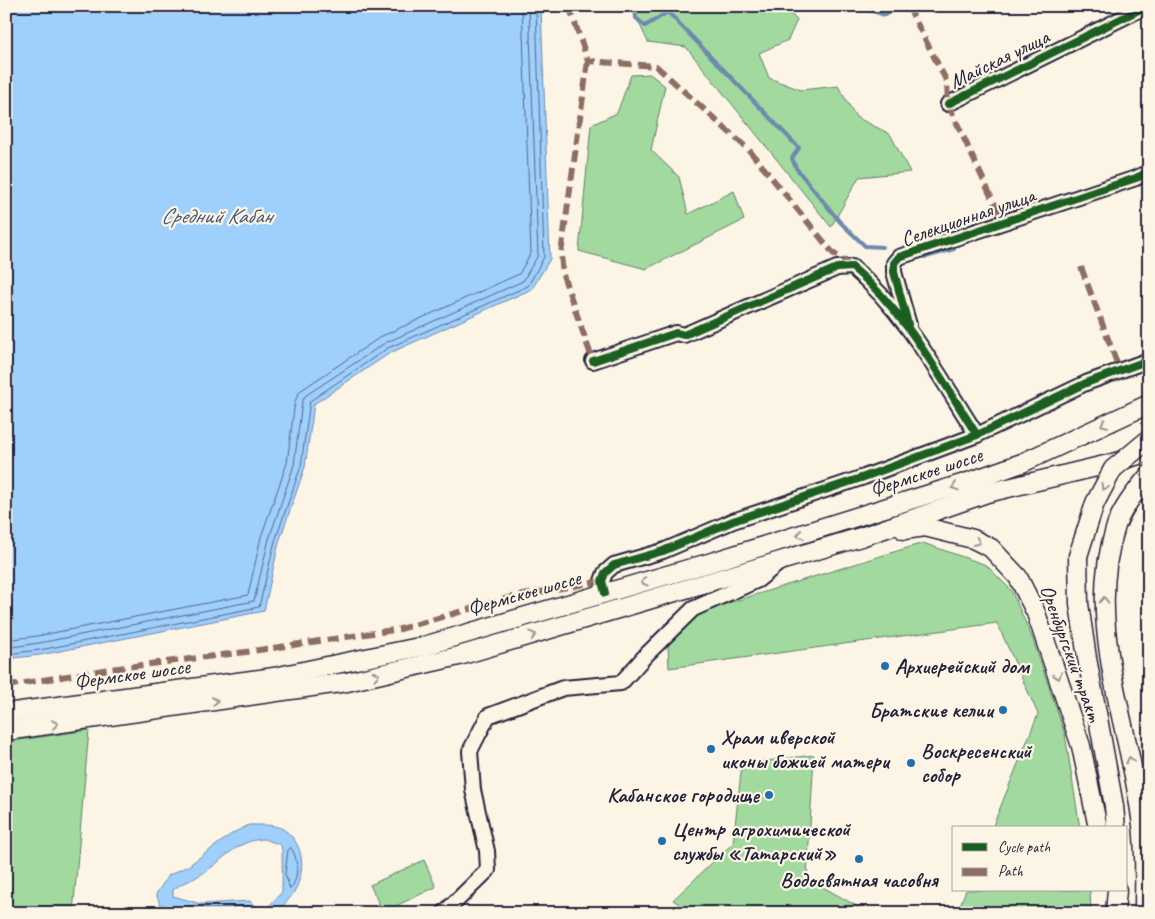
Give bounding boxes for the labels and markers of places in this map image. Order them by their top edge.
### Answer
place label: Архиерейский дом [895,653,1031,679]
marker: Архиерейский дом [879,660,891,672]
place label: Братские келии [869,697,995,723]
marker: Братские келии [997,704,1009,716]
place label: Храм иверской иконы божией матери [721,724,891,774]
place label: Воскресенский собор [921,738,1033,788]
marker: Храм иверской иконы божией матери [705,743,717,755]
marker: Воскресенский собор [905,757,917,769]
place label: Кабанское городище [607,782,760,808]
marker: Кабанское городище [763,789,775,801]
place label: Центр агрохимической службы «Татарский» [672,816,852,866]
marker: Центр агрохимической службы «Татарский» [656,835,668,847]
marker: Водосвятная часовня [853,853,865,865]
place label: Водосвятная часовня [780,867,939,893]

